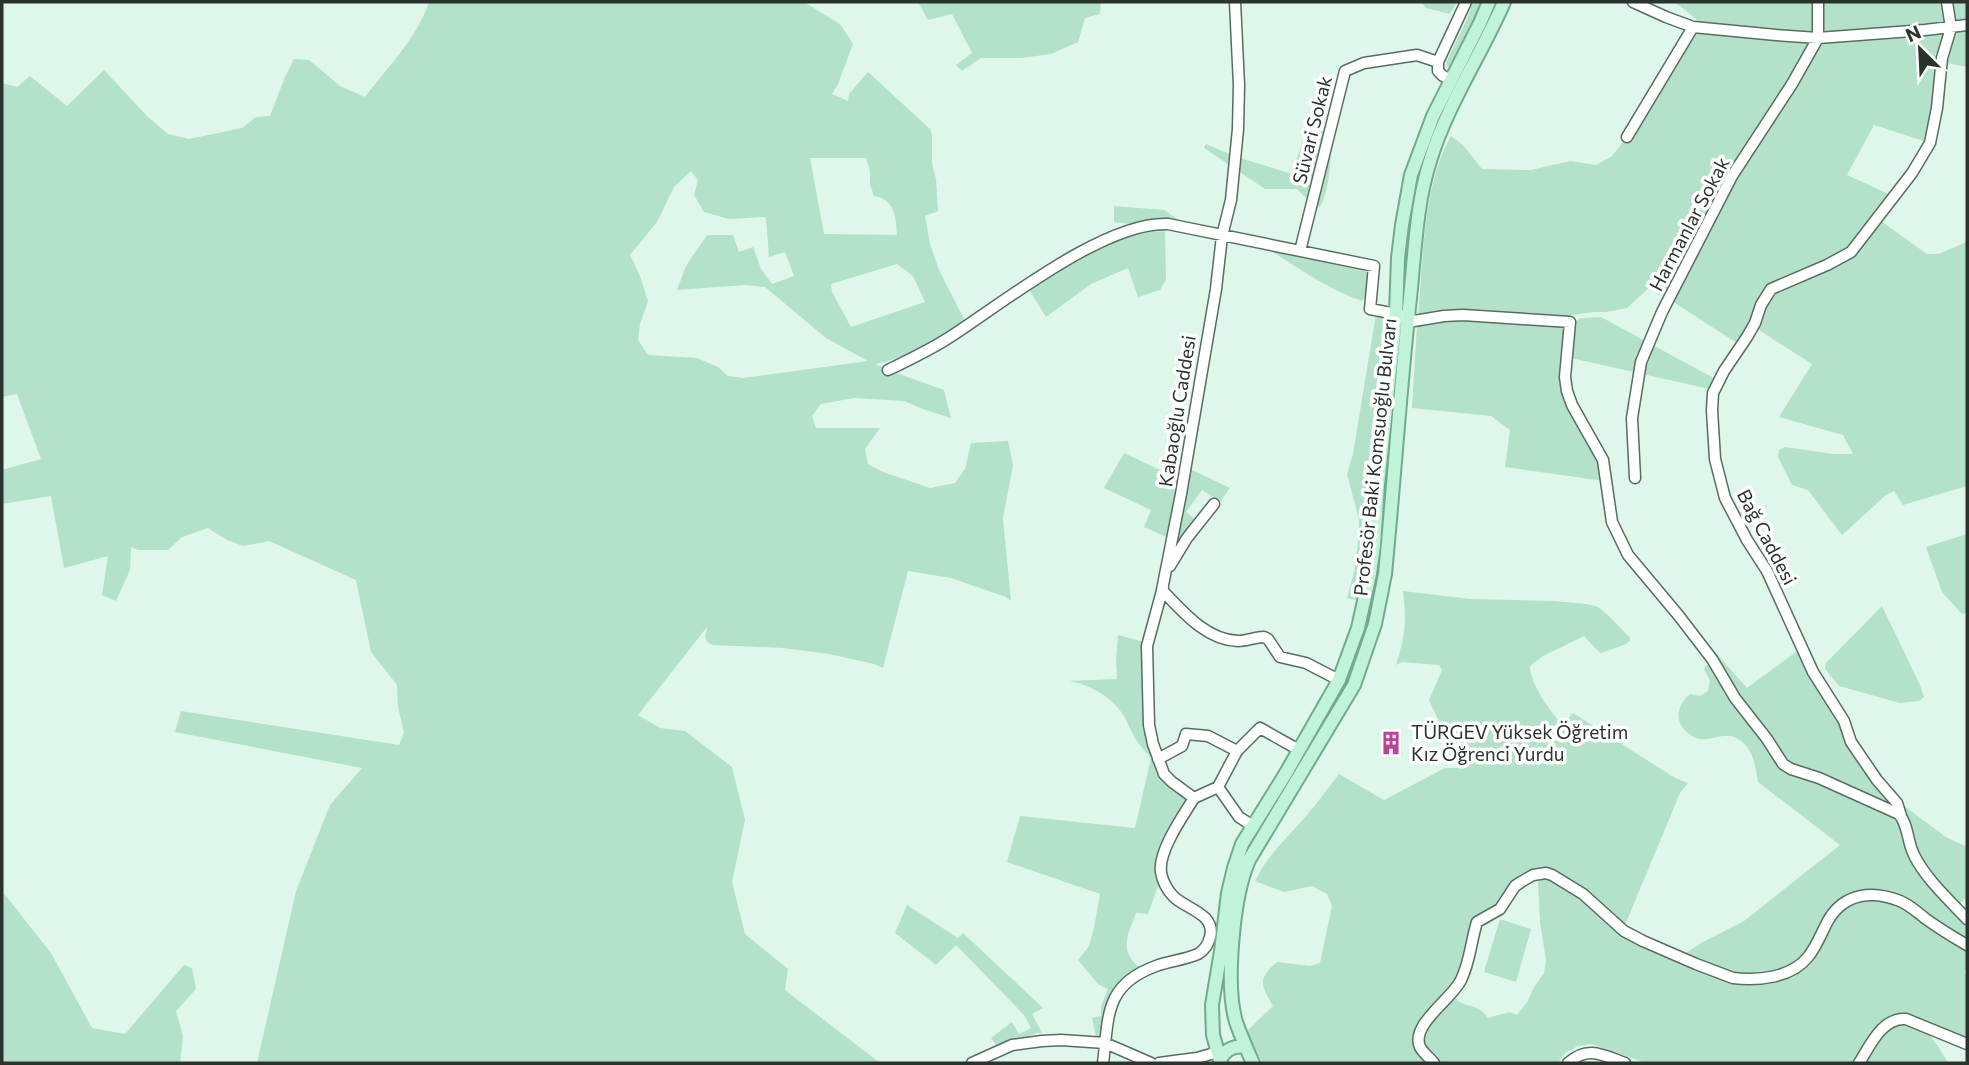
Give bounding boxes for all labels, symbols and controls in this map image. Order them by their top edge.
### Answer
north arrow [1885,14,1955,84]
text: N [1902,20,1924,46]
street label: Süvari Sokak [1287,74,1336,186]
street label: Harmanlar Sokak [1644,153,1734,295]
street label: Profesör Baki Komsuoğlu Bulvarı [1348,317,1401,597]
street label: Kabaoğlu Caddesi [1153,334,1200,488]
street label: Bağ Caddesi [1733,485,1802,588]
place label: TÜRGEV Yüksek Öğretim Kız Öğrenci Yurdu [1411,720,1628,765]
building icon: TÜRGEV Yüksek Öğretim Kız Öğrenci Yurdu [1377,729,1405,757]

